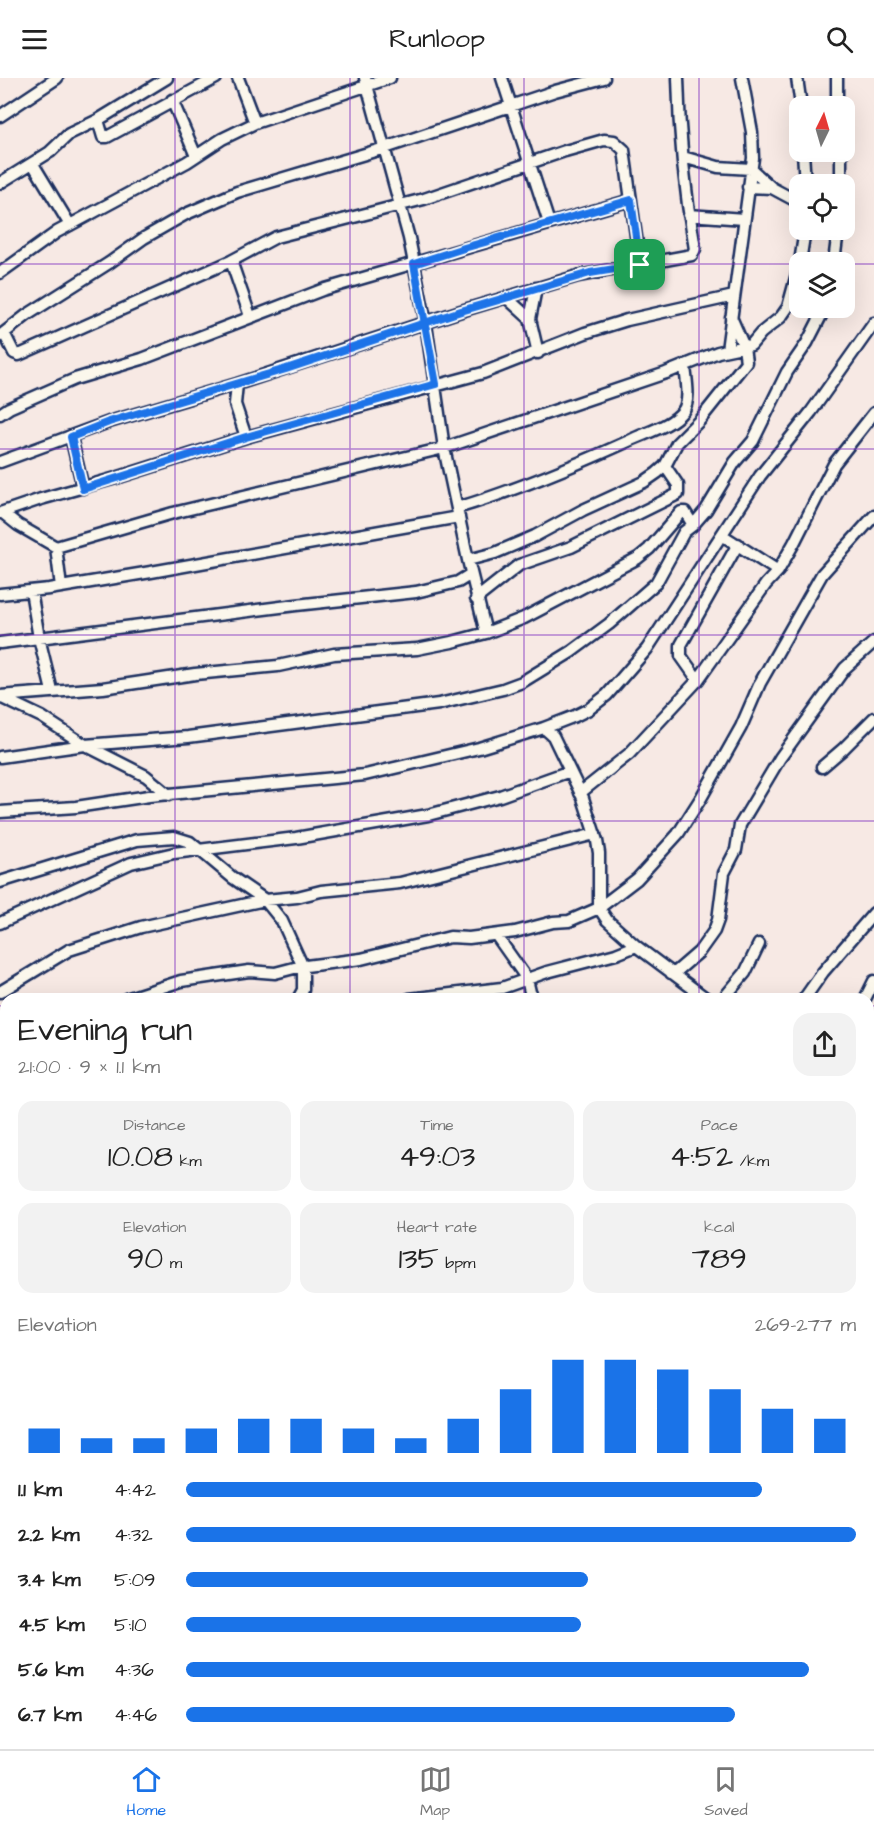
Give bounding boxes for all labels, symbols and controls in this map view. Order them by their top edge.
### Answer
text: Runloop [389,20,485,58]
icon: menu [18,23,51,56]
icon: search [823,23,856,56]
north arrow [789,96,855,162]
map controls [789,96,855,318]
button: locate [789,174,855,240]
pin [614,239,665,290]
icon: arrive [623,248,656,281]
button: layers [789,252,855,318]
text: Evening run [18,1007,192,1053]
button: share [793,1013,856,1076]
text: 21:00 · 9 × 1.1 km [18,1053,160,1081]
text: Distance [124,1114,186,1136]
text: Time [420,1114,454,1136]
text: Pace [701,1114,738,1136]
text: 10.08 [108,1136,173,1178]
text: 49:03 [399,1136,475,1178]
text: 4:52 [669,1136,733,1178]
text: km [173,1150,202,1172]
text: /km [733,1150,769,1172]
text: Elevation [123,1216,186,1238]
text: Heart rate [397,1216,477,1238]
text: kcal [704,1216,735,1238]
text: 90 [127,1238,163,1280]
text: 135 [398,1238,439,1280]
text: 789 [692,1238,747,1280]
text: m [163,1252,182,1274]
text: bpm [439,1252,476,1274]
text: Elevation [18,1311,97,1339]
text: 269–277 m [755,1311,856,1339]
text: 1.1 km [18,1476,62,1504]
text: 4:42 [114,1476,156,1504]
text: 2.2 km [18,1521,80,1549]
text: 4:32 [114,1521,153,1549]
text: 3.4 km [18,1566,80,1594]
text: 5:09 [114,1566,156,1594]
text: 4.5 km [18,1611,84,1639]
text: 5:10 [114,1611,147,1639]
text: 5.6 km [18,1656,83,1684]
text: 4:36 [114,1656,154,1684]
text: 6.7 km [18,1701,82,1729]
text: 4:46 [114,1701,157,1729]
tab: Home [126,1763,166,1821]
tab: Map [419,1763,452,1821]
tab: Saved [704,1763,748,1821]

